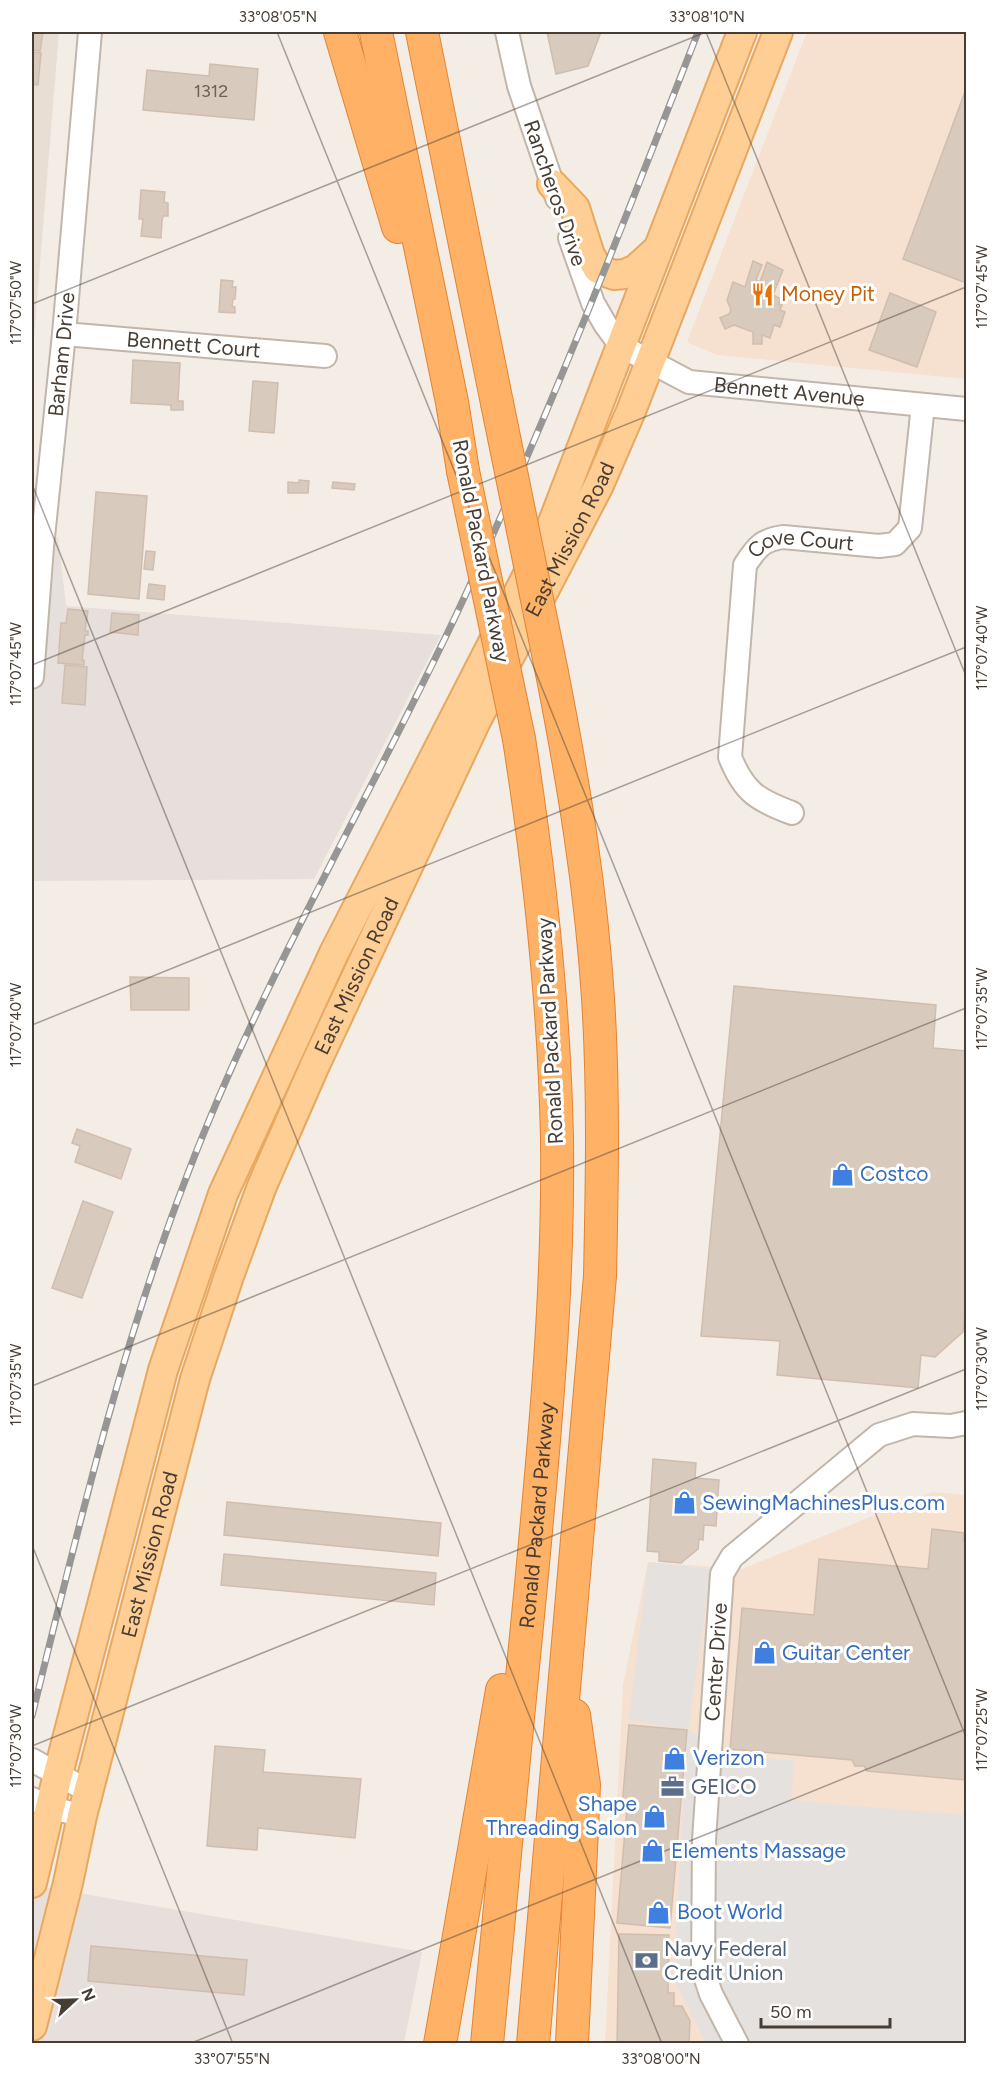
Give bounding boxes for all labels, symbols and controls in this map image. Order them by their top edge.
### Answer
text: 33°08'05"N [239,8,317,26]
text: 33°08'10"N [669,8,745,26]
house number: 1312 [194,80,228,102]
street label: Rancheros Drive [519,116,592,269]
text: 117°07'45"W [973,245,991,329]
text: 117°07'50"W [7,260,25,345]
restaurant icon: Money Pit [750,281,776,307]
place label: Money Pit [781,281,875,306]
street label: Barham Drive [43,291,80,418]
street label: Bennett Court [126,326,262,363]
street label: Bennett Avenue [713,371,866,411]
street label: Ronald Packard Parkway [448,437,515,665]
street label: East Mission Road [520,458,619,621]
street label: Cove Court [742,524,855,563]
text: 117°07'40"W [973,605,991,690]
text: 117°07'45"W [7,622,25,706]
street label: East Mission Road [309,893,404,1058]
street label: Ronald Packard Parkway [531,917,568,1145]
text: 117°07'35"W [973,967,991,1050]
text: 117°07'40"W [7,982,25,1067]
shop icon: Costco [829,1161,855,1187]
place label: Costco [860,1161,929,1186]
text: 117°07'30"W [973,1327,991,1411]
text: 117°07'35"W [7,1343,25,1426]
street label: Ronald Packard Parkway [514,1401,559,1630]
street label: East Mission Road [116,1469,183,1640]
shop icon: SewingMachinesPlus.com [671,1490,697,1516]
place label: SewingMachinesPlus.com [702,1490,945,1515]
street label: Center Drive [699,1602,732,1722]
shop icon: Guitar Center [751,1640,777,1666]
place label: Guitar Center [782,1640,910,1665]
text: 117°07'25"W [973,1688,991,1771]
text: 117°07'30"W [7,1704,25,1788]
shop icon: Verizon [662,1745,688,1771]
place label: Verizon [693,1745,764,1770]
office icon: GEICO [660,1774,686,1800]
place label: GEICO [691,1774,757,1799]
place label: Shape Threading Salon [486,1791,637,1840]
shop icon: Shape Threading Salon [642,1803,668,1829]
shop icon: Elements Massage [640,1838,666,1864]
place label: Elements Massage [671,1838,846,1863]
shop icon: Boot World [646,1899,672,1925]
place label: Boot World [677,1899,783,1924]
place label: Navy Federal Credit Union [664,1936,787,1985]
bank icon: Navy Federal Credit Union [633,1948,659,1974]
north arrow [45,1970,105,2030]
text: N [77,1985,100,2004]
scale bar [761,1991,890,2029]
text: 50 m [770,2001,812,2023]
text: 33°07'55"N [194,2050,270,2068]
text: 33°08'00"N [621,2050,701,2068]

